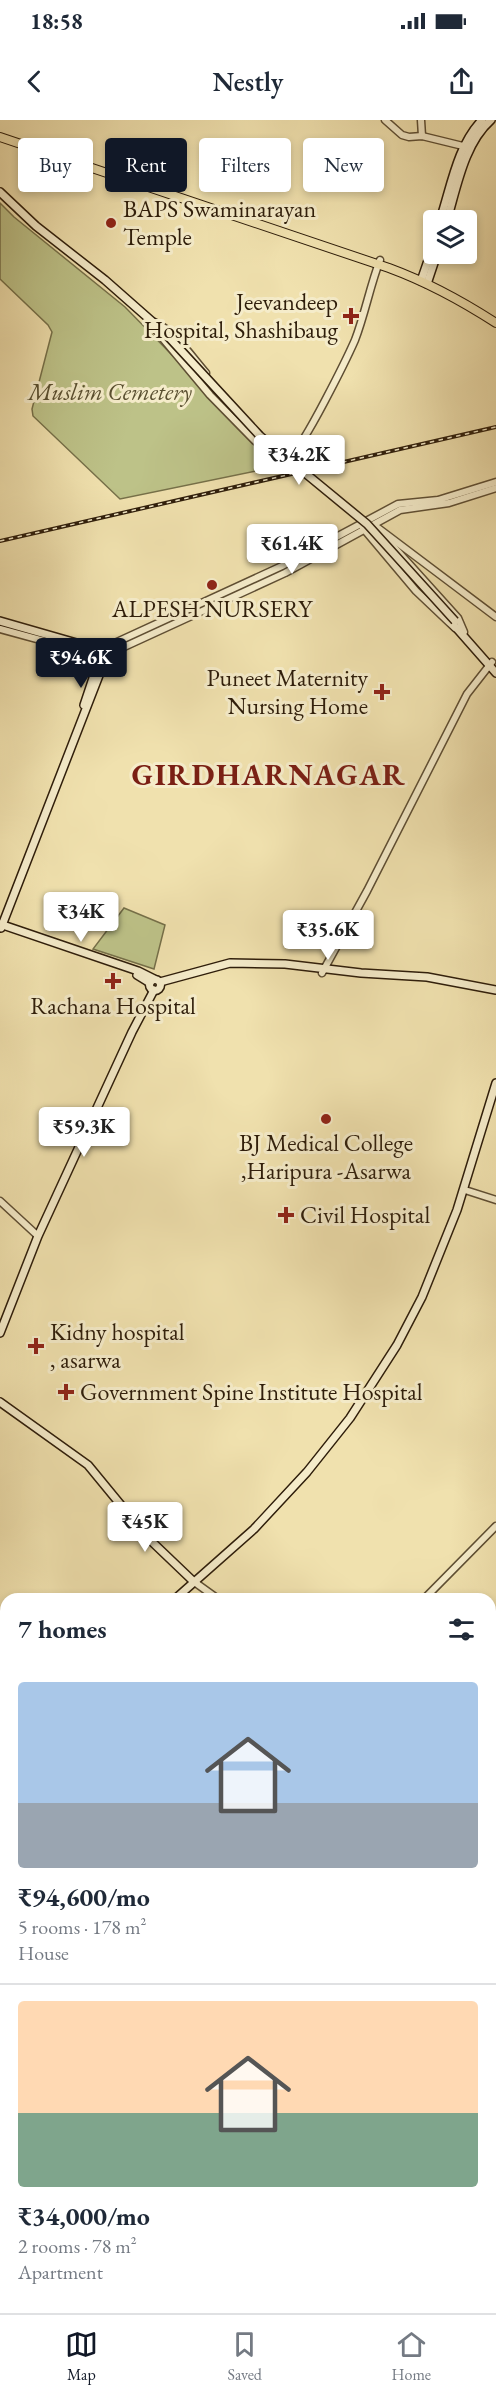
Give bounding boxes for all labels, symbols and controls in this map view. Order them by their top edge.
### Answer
text: 18:58 [30,7,83,36]
text: Nestly [213,64,283,99]
icon: back [18,65,51,98]
icon: share [445,65,478,98]
chip: Buy [18,138,93,192]
chip: Rent [105,138,187,192]
chip: Filters [199,138,291,192]
chip: New [303,138,384,192]
place label: BAPS Swaminarayan Temple [123,193,317,252]
map controls [423,210,477,264]
button: layers [423,210,477,264]
marker: BAPS Swaminarayan Temple [104,216,118,230]
place label: Jeevandeep Hospital, Shashibaug [144,286,339,345]
marker: Jeevandeep Hospital, Shashibaug [342,307,360,325]
park label: Muslim Cemetery [26,376,192,407]
pin: ₹34.2K [250,435,348,486]
text: ₹34.2K [268,441,330,467]
pin: ₹61.4K [243,524,341,575]
text: ₹61.4K [261,530,323,556]
marker: ALPESH NURSERY [205,578,219,592]
place label: ALPESH NURSERY [111,593,313,624]
pin: ₹94.6K [32,638,130,689]
text: ₹94.6K [50,644,112,670]
place label: Puneet Maternity Nursing Home [206,662,368,721]
marker: Puneet Maternity Nursing Home [373,683,391,701]
district label: GIRDHARNAGAR [132,755,406,794]
pin: ₹34K [45,892,117,943]
text: ₹34K [58,898,104,924]
pin: ₹35.6K [279,910,377,961]
text: ₹35.6K [297,916,359,942]
marker: Rachana Hospital [104,972,122,990]
place label: Rachana Hospital [30,990,196,1021]
pin: ₹59.3K [35,1107,133,1158]
marker: BJ Medical College ,Haripura -Asarwa [319,1112,333,1126]
text: ₹59.3K [53,1113,115,1139]
place label: BJ Medical College ,Haripura -Asarwa [239,1127,413,1186]
place label: Civil Hospital [300,1199,430,1230]
marker: Civil Hospital [277,1206,295,1224]
place label: Kidny hospital , asarwa [50,1316,185,1375]
marker: Kidny hospital , asarwa [27,1337,45,1355]
place label: Government Spine Institute Hospital [80,1376,423,1407]
marker: Government Spine Institute Hospital [57,1383,75,1401]
pin: ₹45K [109,1502,181,1553]
text: ₹45K [122,1508,168,1534]
text: 7 homes [18,1612,107,1646]
icon: filters [445,1613,478,1646]
icon: home [194,1721,302,1829]
text: ₹94,600/mo [18,1880,150,1914]
text: 5 rooms · 178 m² [18,1914,146,1940]
text: House [18,1940,69,1966]
icon: home [194,2040,302,2148]
text: ₹34,000/mo [18,2199,150,2233]
text: 2 rooms · 78 m² [18,2233,137,2259]
text: Apartment [18,2259,103,2285]
tab: Map [65,2328,98,2385]
tab: Saved [228,2328,262,2385]
tab: Home [392,2328,431,2385]

